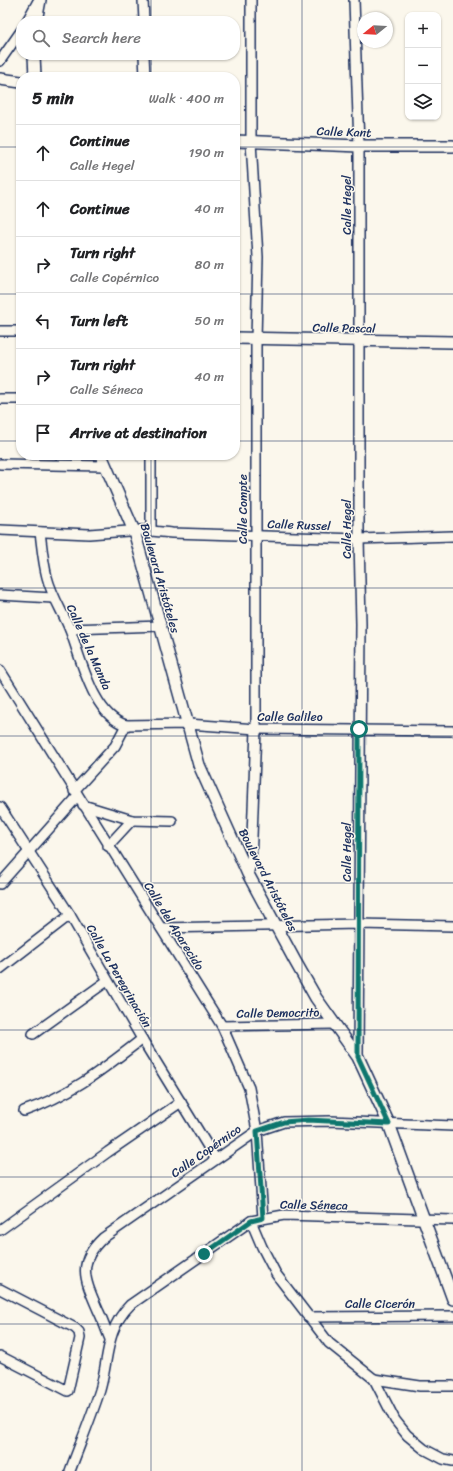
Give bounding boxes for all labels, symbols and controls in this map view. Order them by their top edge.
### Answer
north arrow [357,12,393,48]
map controls [405,12,441,120]
button: + [405,12,441,48]
search box [16,16,240,60]
text: Search here [62,25,141,51]
icon: search [30,27,52,49]
button: − [405,48,441,84]
text: 5 min [32,83,74,113]
button: layers [405,84,441,120]
text: Walk · 400 m [149,87,224,110]
street label: Calle Kant [316,120,372,144]
text: Continue [70,128,130,154]
text: 190 m [189,141,224,164]
icon: ahead [32,142,54,164]
text: Calle Hegel [70,154,135,177]
street label: Calle Hegel [336,175,358,235]
text: Continue [70,196,130,222]
text: 40 m [194,197,224,220]
icon: ahead [32,198,54,220]
text: Turn right [70,240,135,266]
text: 80 m [195,253,224,276]
icon: right [32,254,54,276]
text: Calle Copérnico [70,266,159,289]
text: Turn left [70,308,128,334]
text: 50 m [194,309,224,332]
icon: left [32,310,54,332]
street label: Calle Pascal [312,316,376,340]
text: Turn right [70,352,135,378]
text: 40 m [194,365,224,388]
icon: right [32,366,54,388]
text: Calle Séneca [70,378,143,401]
text: Arrive at destination [70,420,207,446]
icon: arrive [32,422,54,444]
street label: Calle Compte [232,474,254,544]
street label: Calle Hegel [336,499,358,559]
street label: Calle Russel [267,513,332,537]
street label: Boulevard Aristóteles [134,520,186,636]
street label: Calle de la Manda [60,600,118,694]
street label: Calle Galileo [257,706,323,728]
route start [350,720,368,738]
street label: Calle Hegel [336,822,358,882]
street label: Boulevard Aristóteles [232,824,304,936]
street label: Calle del Aparecido [138,877,210,975]
street label: Calle La Peregrinación [80,920,158,1033]
street label: Calle Democrito [236,1001,320,1025]
street label: Calle Copérnico [166,1118,246,1184]
street label: Calle Séneca [280,1193,348,1217]
route end [195,1245,213,1263]
street label: Calle Cicerón [345,1293,416,1315]

